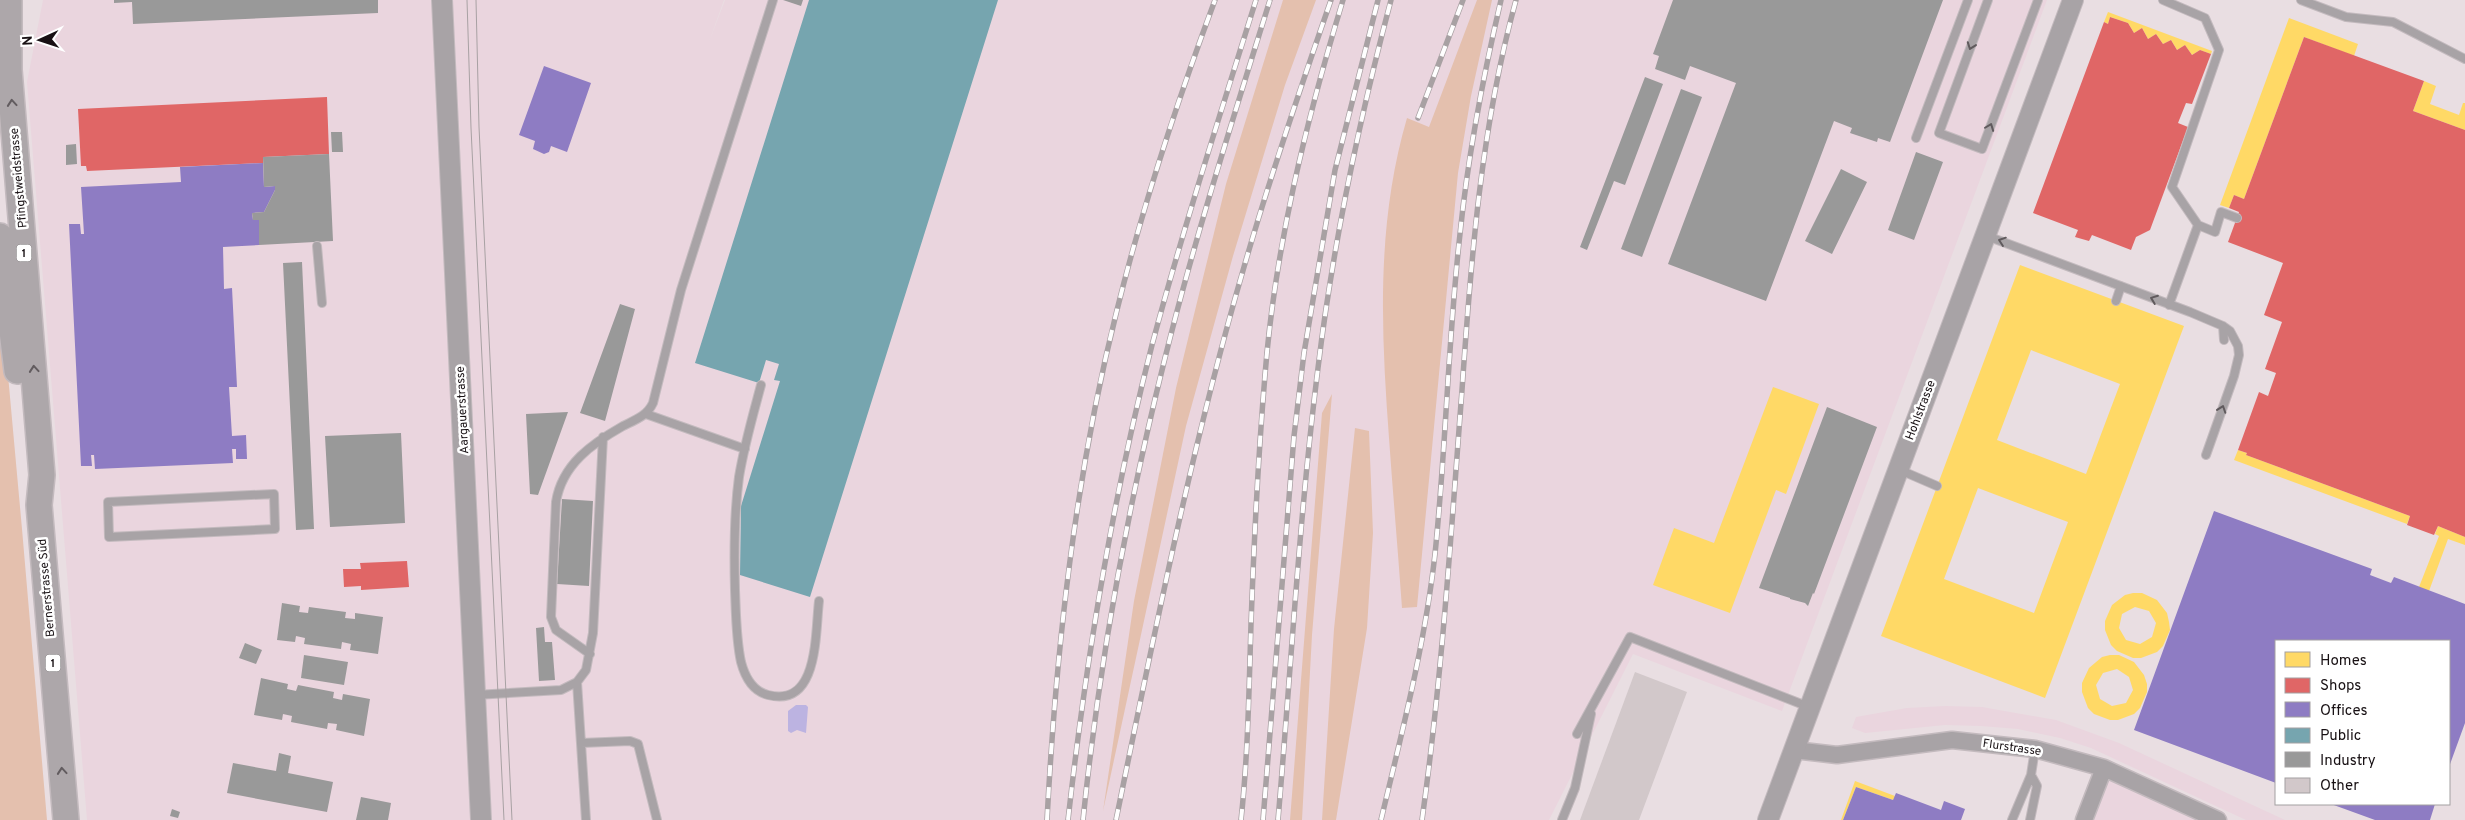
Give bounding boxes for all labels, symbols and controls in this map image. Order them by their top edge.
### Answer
north arrow [15,15,65,65]
text: N [20,35,37,46]
one-way arrow [1967,41,1977,50]
one-way arrow [7,98,18,106]
one-way arrow [1984,123,1994,132]
street label: Pfingstweidstrasse [7,127,31,229]
one-way arrow [1998,237,2006,247]
road number: 1 [16,244,32,262]
one-way arrow [2150,294,2159,305]
one-way arrow [28,365,39,373]
street label: Aargauerstrasse [453,366,473,454]
street label: Hohlstrasse [1902,378,1940,443]
one-way arrow [2216,406,2226,414]
street label: Bernerstrasse Süd [35,538,59,638]
legend [2275,640,2450,805]
text: Homes [2320,652,2367,671]
road number: 1 [46,654,60,671]
text: Shops [2320,677,2361,696]
text: Offices [2320,702,2367,721]
text: Public [2320,727,2361,746]
street label: Flurstrasse [1981,736,2042,760]
text: Industry [2320,752,2376,771]
one-way arrow [57,767,68,775]
text: Other [2320,777,2359,796]

